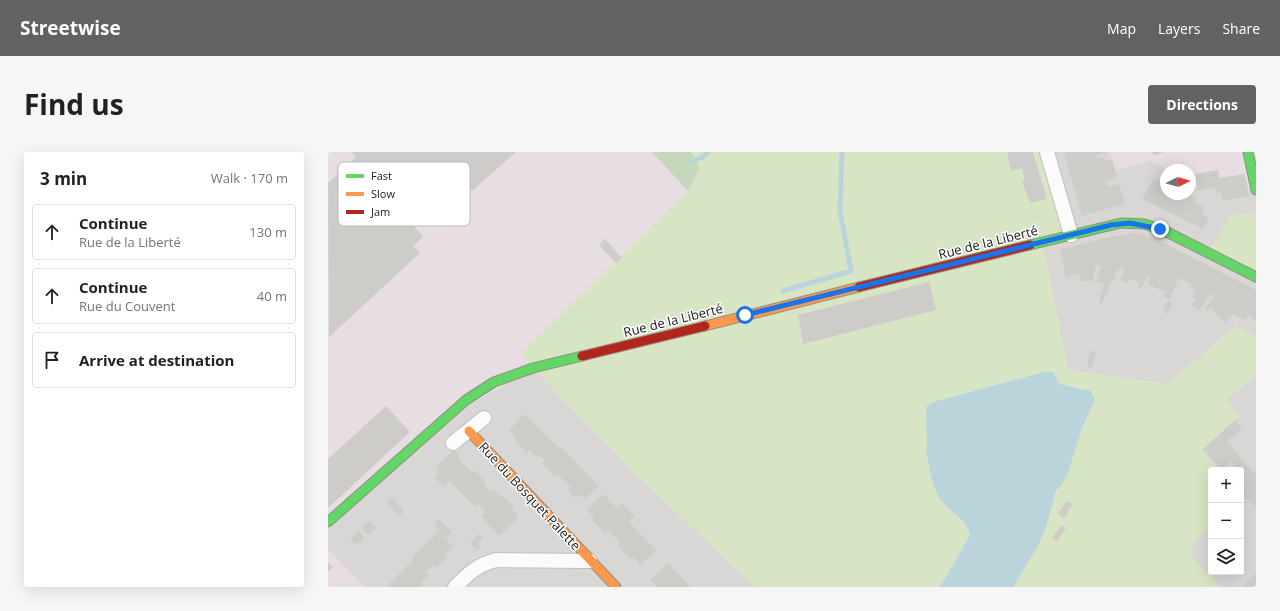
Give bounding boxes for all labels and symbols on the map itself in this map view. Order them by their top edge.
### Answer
legend [338,162,470,226]
north arrow [1160,164,1196,200]
text: Fast [371,168,392,183]
text: Slow [371,186,395,201]
text: Jam [370,204,390,219]
route end [1151,220,1169,238]
street label: Rue de la Liberté [936,221,1040,263]
street label: Rue de la Liberté [621,299,725,341]
route start [736,306,754,324]
street label: Rue du Bosquet Palette [475,438,585,554]

